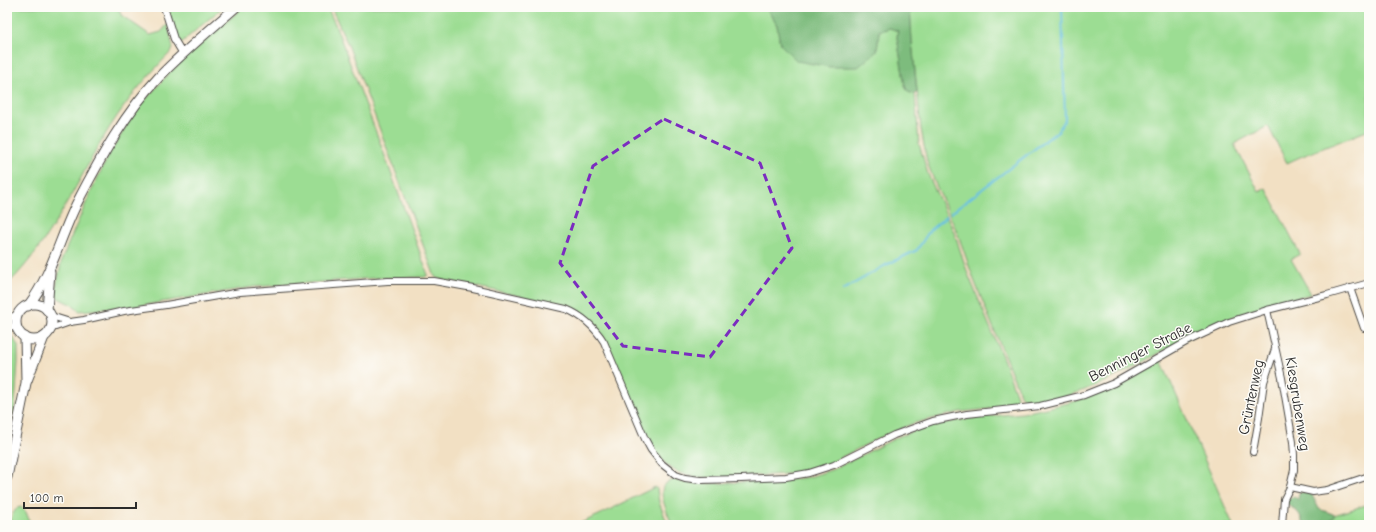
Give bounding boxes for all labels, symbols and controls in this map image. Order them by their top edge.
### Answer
street label: Benninger Straße [1086,318,1195,386]
street label: Kiesgrubenweg [1282,356,1314,452]
street label: Grüntenweg [1234,358,1268,436]
scale bar [24,484,136,510]
text: 100 m [30,491,63,505]

